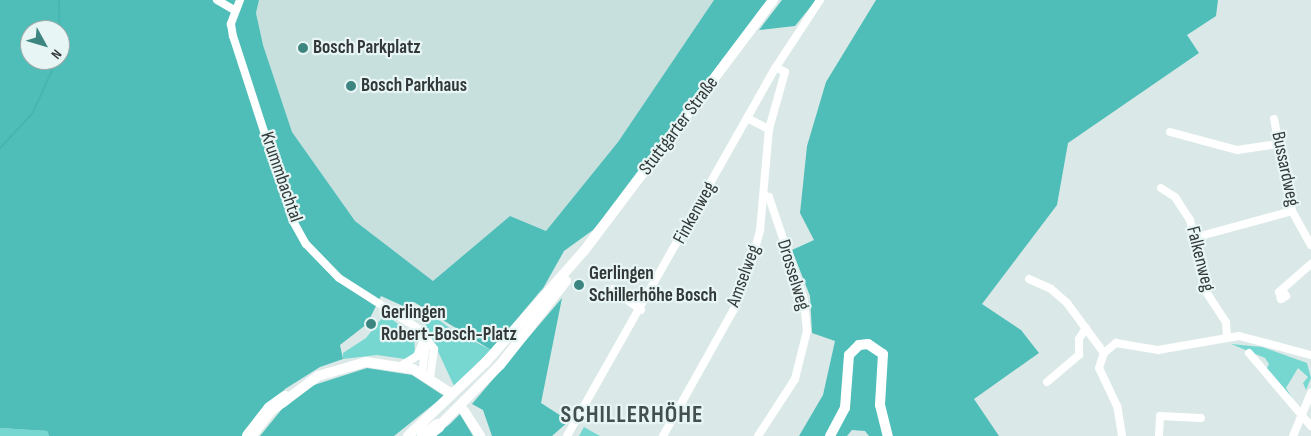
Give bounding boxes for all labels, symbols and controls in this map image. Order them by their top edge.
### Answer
north arrow [20,20,70,70]
place label: Bosch Parkplatz [313,37,421,59]
marker: Bosch Parkplatz [297,42,309,54]
text: N [47,46,65,62]
street label: Stuttgarter Straße [635,72,723,180]
place label: Bosch Parkhaus [361,75,467,97]
marker: Bosch Parkhaus [345,80,357,92]
street label: Krummbachtal [255,129,307,225]
street label: Bussardweg [1266,129,1304,209]
street label: Finkenweg [669,178,721,248]
street label: Falkenweg [1181,224,1219,294]
street label: Drosselweg [771,237,815,313]
street label: Amselweg [722,242,766,310]
place label: Gerlingen Schillerhöhe Bosch [589,263,717,307]
marker: Gerlingen Schillerhöhe Bosch [573,279,585,291]
place label: Gerlingen Robert-Bosch-Platz [381,302,517,346]
marker: Gerlingen Robert-Bosch-Platz [365,318,377,330]
district label: SCHILLERHÖHE [559,401,705,429]

